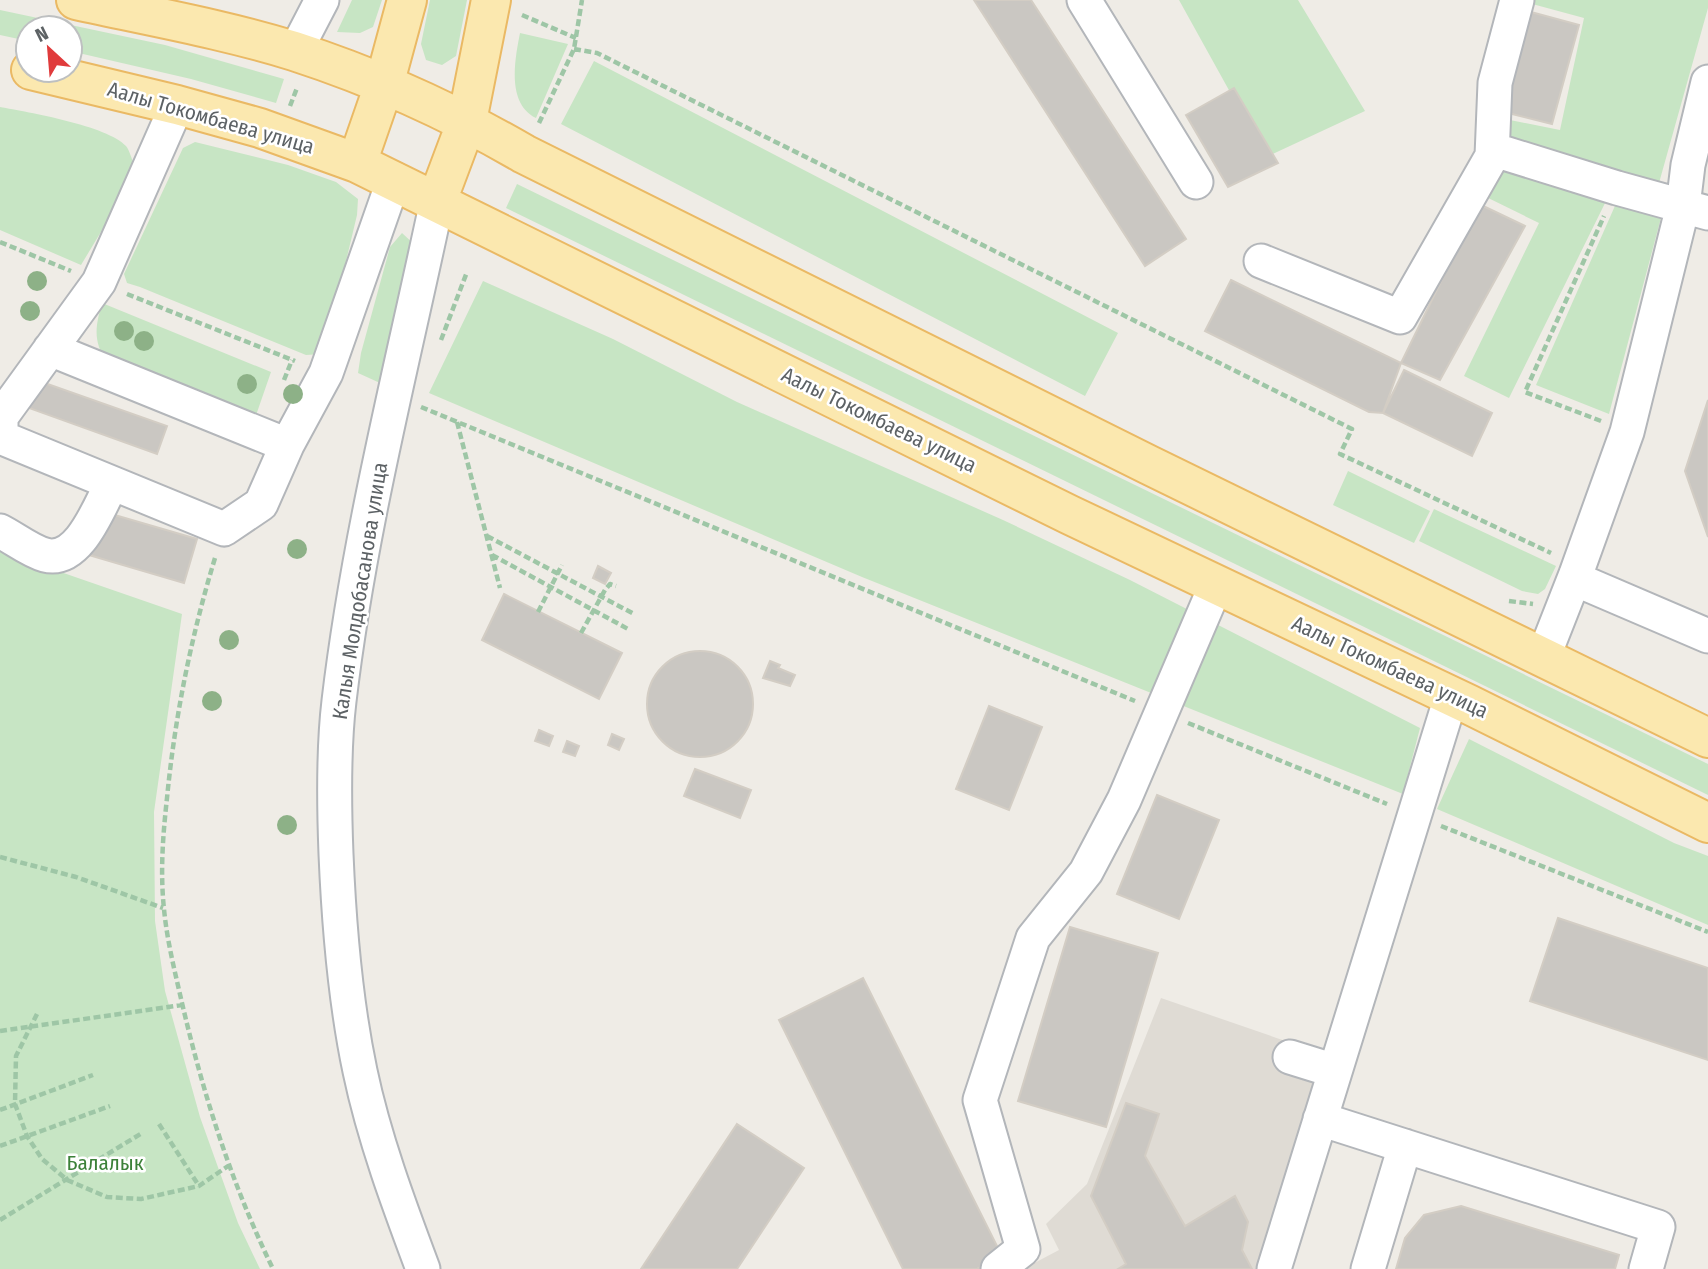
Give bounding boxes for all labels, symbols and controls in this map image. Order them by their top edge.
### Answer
north arrow [14,14,84,84]
text: N [32,21,52,47]
street label: Аалы Токомбаева улица [105,76,317,160]
street label: Аалы Токомбаева улица [777,361,981,479]
street label: Калыя Молдобасанова улица [327,461,393,721]
street label: Аалы Токомбаева улица [1288,610,1492,724]
park label: Балалык [66,1150,144,1176]

